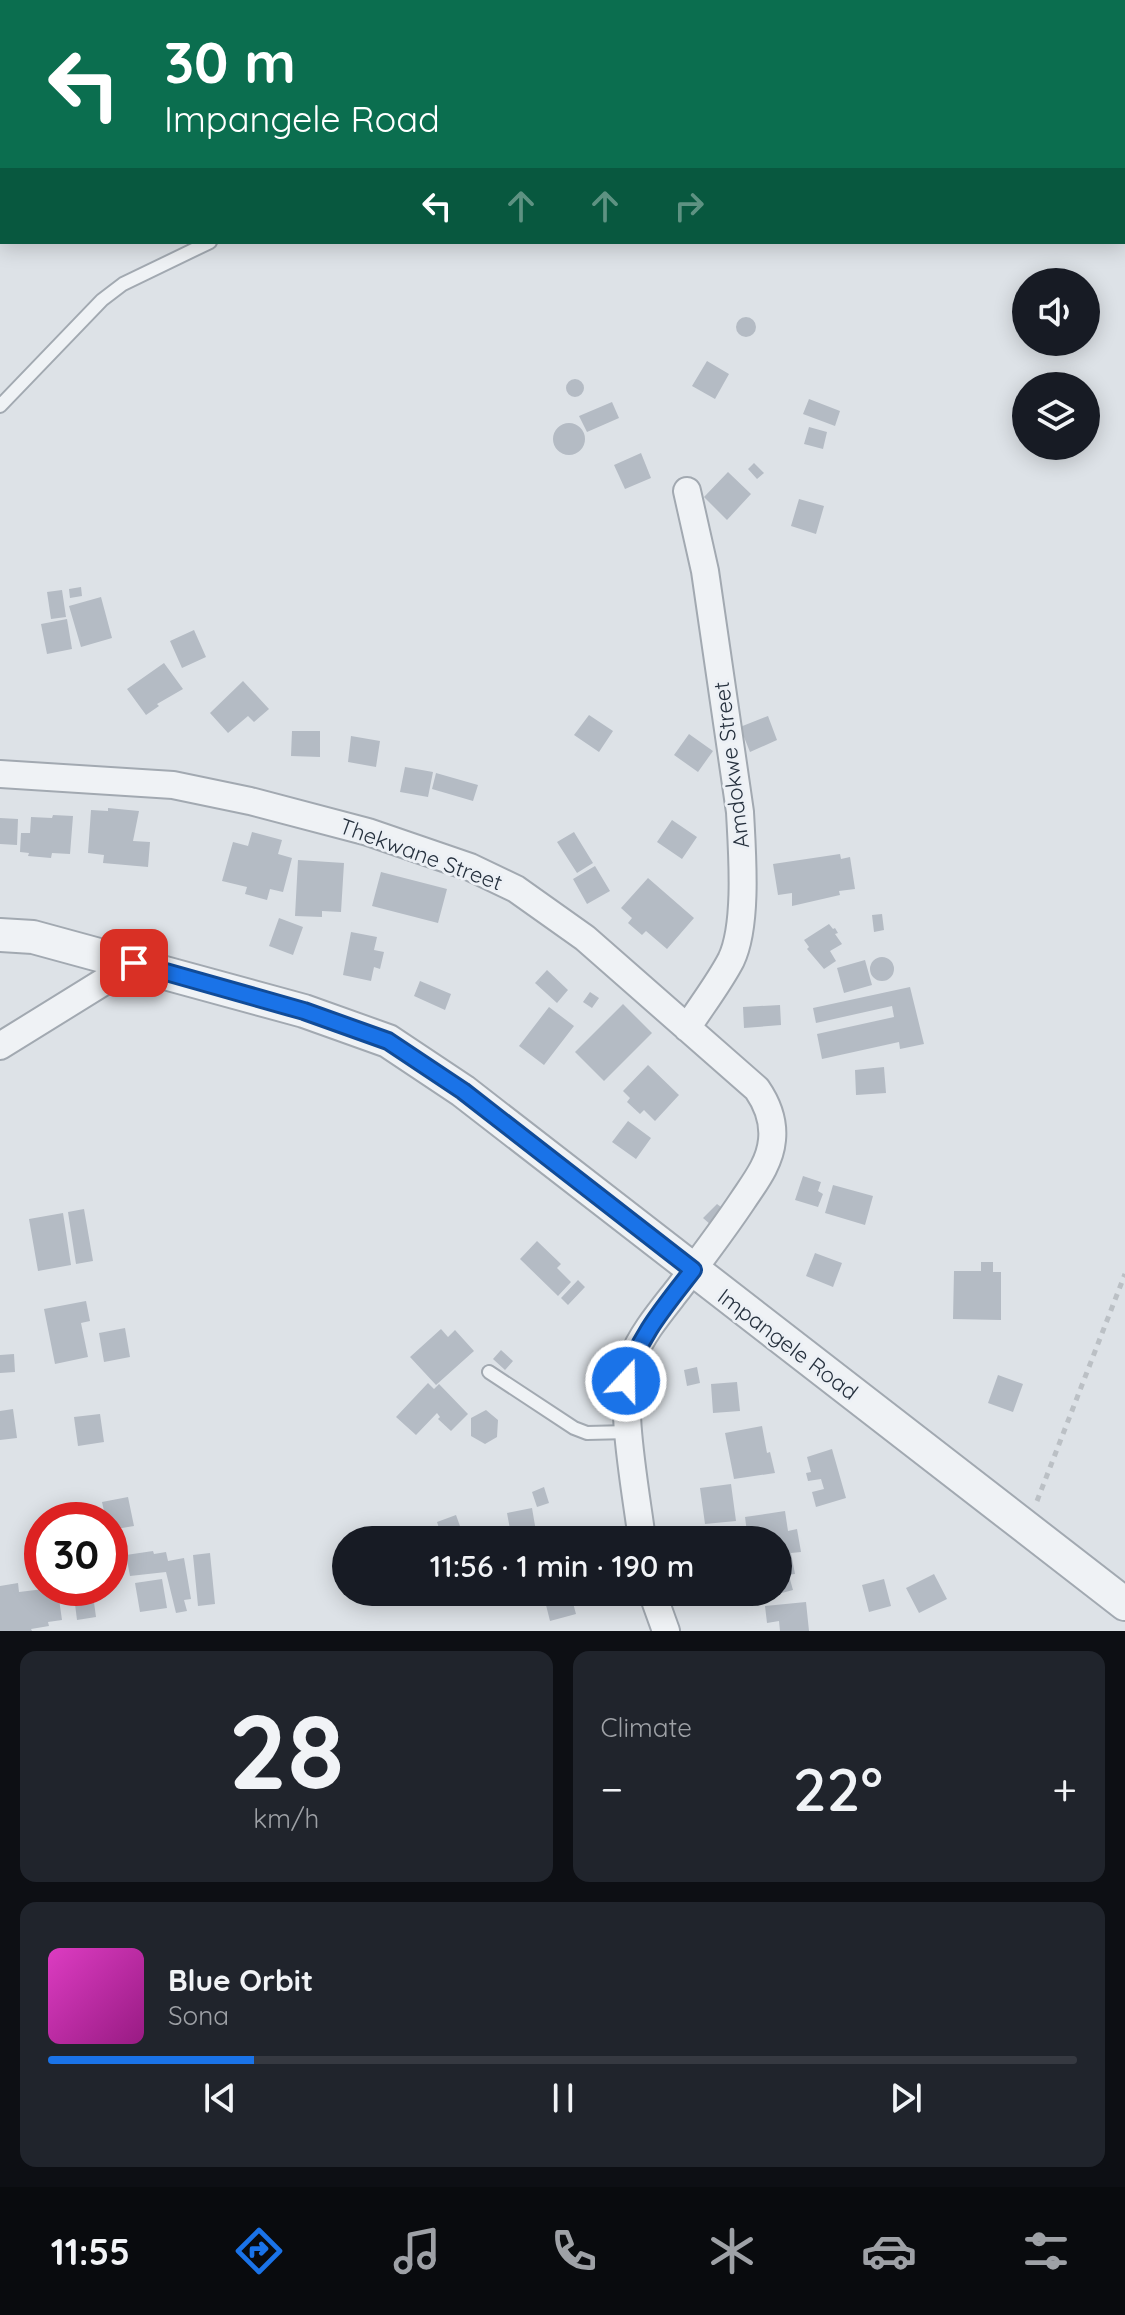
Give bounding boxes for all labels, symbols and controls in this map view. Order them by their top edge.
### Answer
text: 30 m [164,27,296,97]
icon: left [32,32,136,136]
text: Impangele Road [164,96,440,141]
icon: left [415,184,459,228]
icon: ahead [499,184,543,228]
icon: ahead [583,184,627,228]
icon: right [667,184,711,228]
map controls [1012,268,1100,460]
button: sound [1012,268,1100,356]
button: layers [1012,372,1100,460]
street label: Amdokwe Street [707,680,755,850]
street label: Thekwane Street [336,812,506,896]
pin [100,929,168,997]
icon: arrive [112,941,156,985]
street label: Impangele Road [712,1282,864,1406]
position arrow [584,1339,668,1423]
speed limit sign: 30 [24,1502,128,1606]
text: 11:56 · 1 min · 190 m [430,1547,694,1585]
text: 28 [228,1685,344,1815]
text: Climate [601,1711,692,1744]
text: 22° [793,1751,883,1826]
text: − [601,1761,623,1816]
text: + [1052,1761,1077,1816]
text: km/h [253,1802,319,1835]
text: Blue Orbit [168,1961,313,1999]
text: Sona [168,1999,229,2032]
icon: previous [198,2076,242,2120]
icon: pause [541,2076,585,2120]
icon: next [884,2076,928,2120]
icon: directions [231,2223,287,2279]
icon: music [389,2223,445,2279]
icon: phone [546,2223,602,2279]
icon: climate [704,2223,760,2279]
icon: car [861,2223,917,2279]
icon: filters [1018,2223,1074,2279]
text: 11:55 [51,2229,130,2274]

